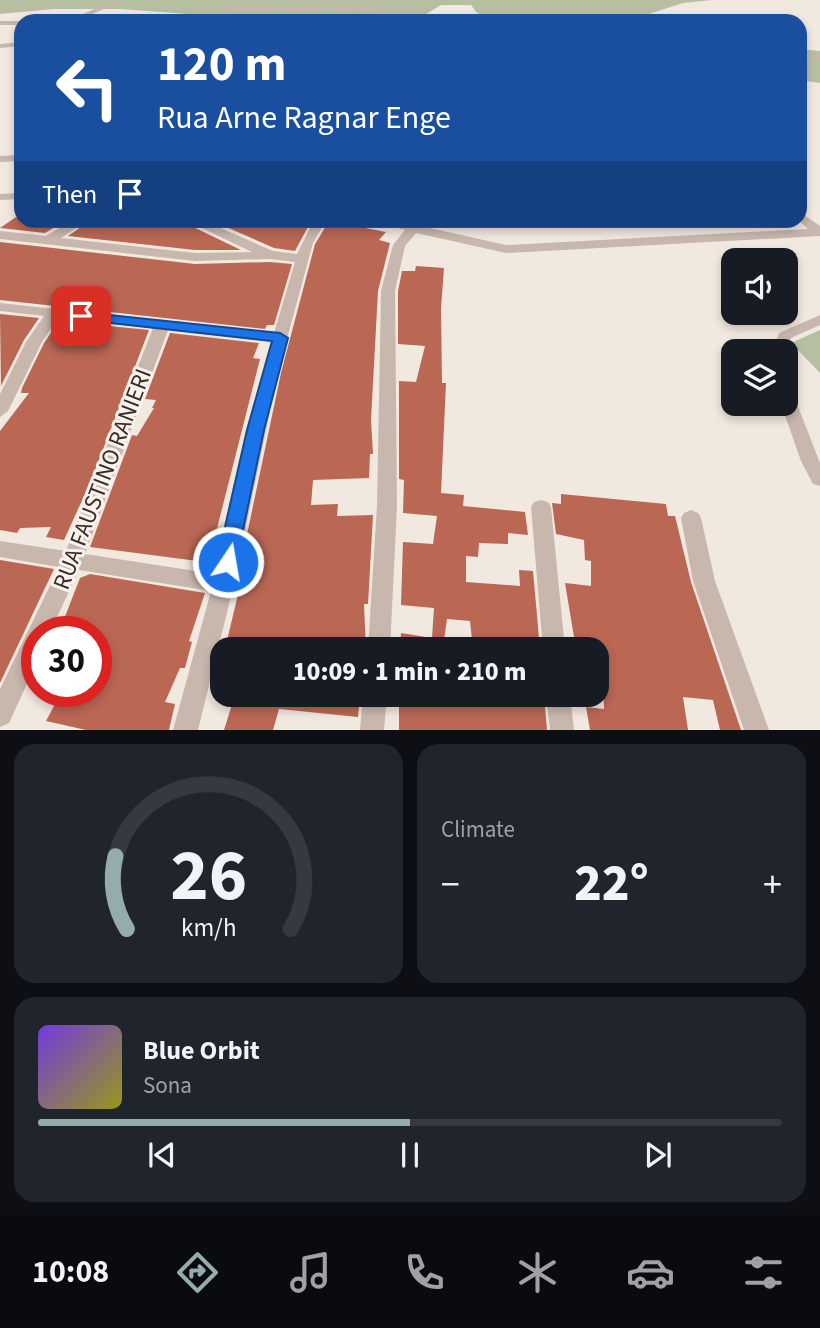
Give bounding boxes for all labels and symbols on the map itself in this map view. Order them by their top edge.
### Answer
pin [51,286,111,346]
street label: RUA FAUSTINO RANIERI [44,364,161,595]
position arrow [191,525,265,599]
speed limit sign: 30 [21,616,112,707]

